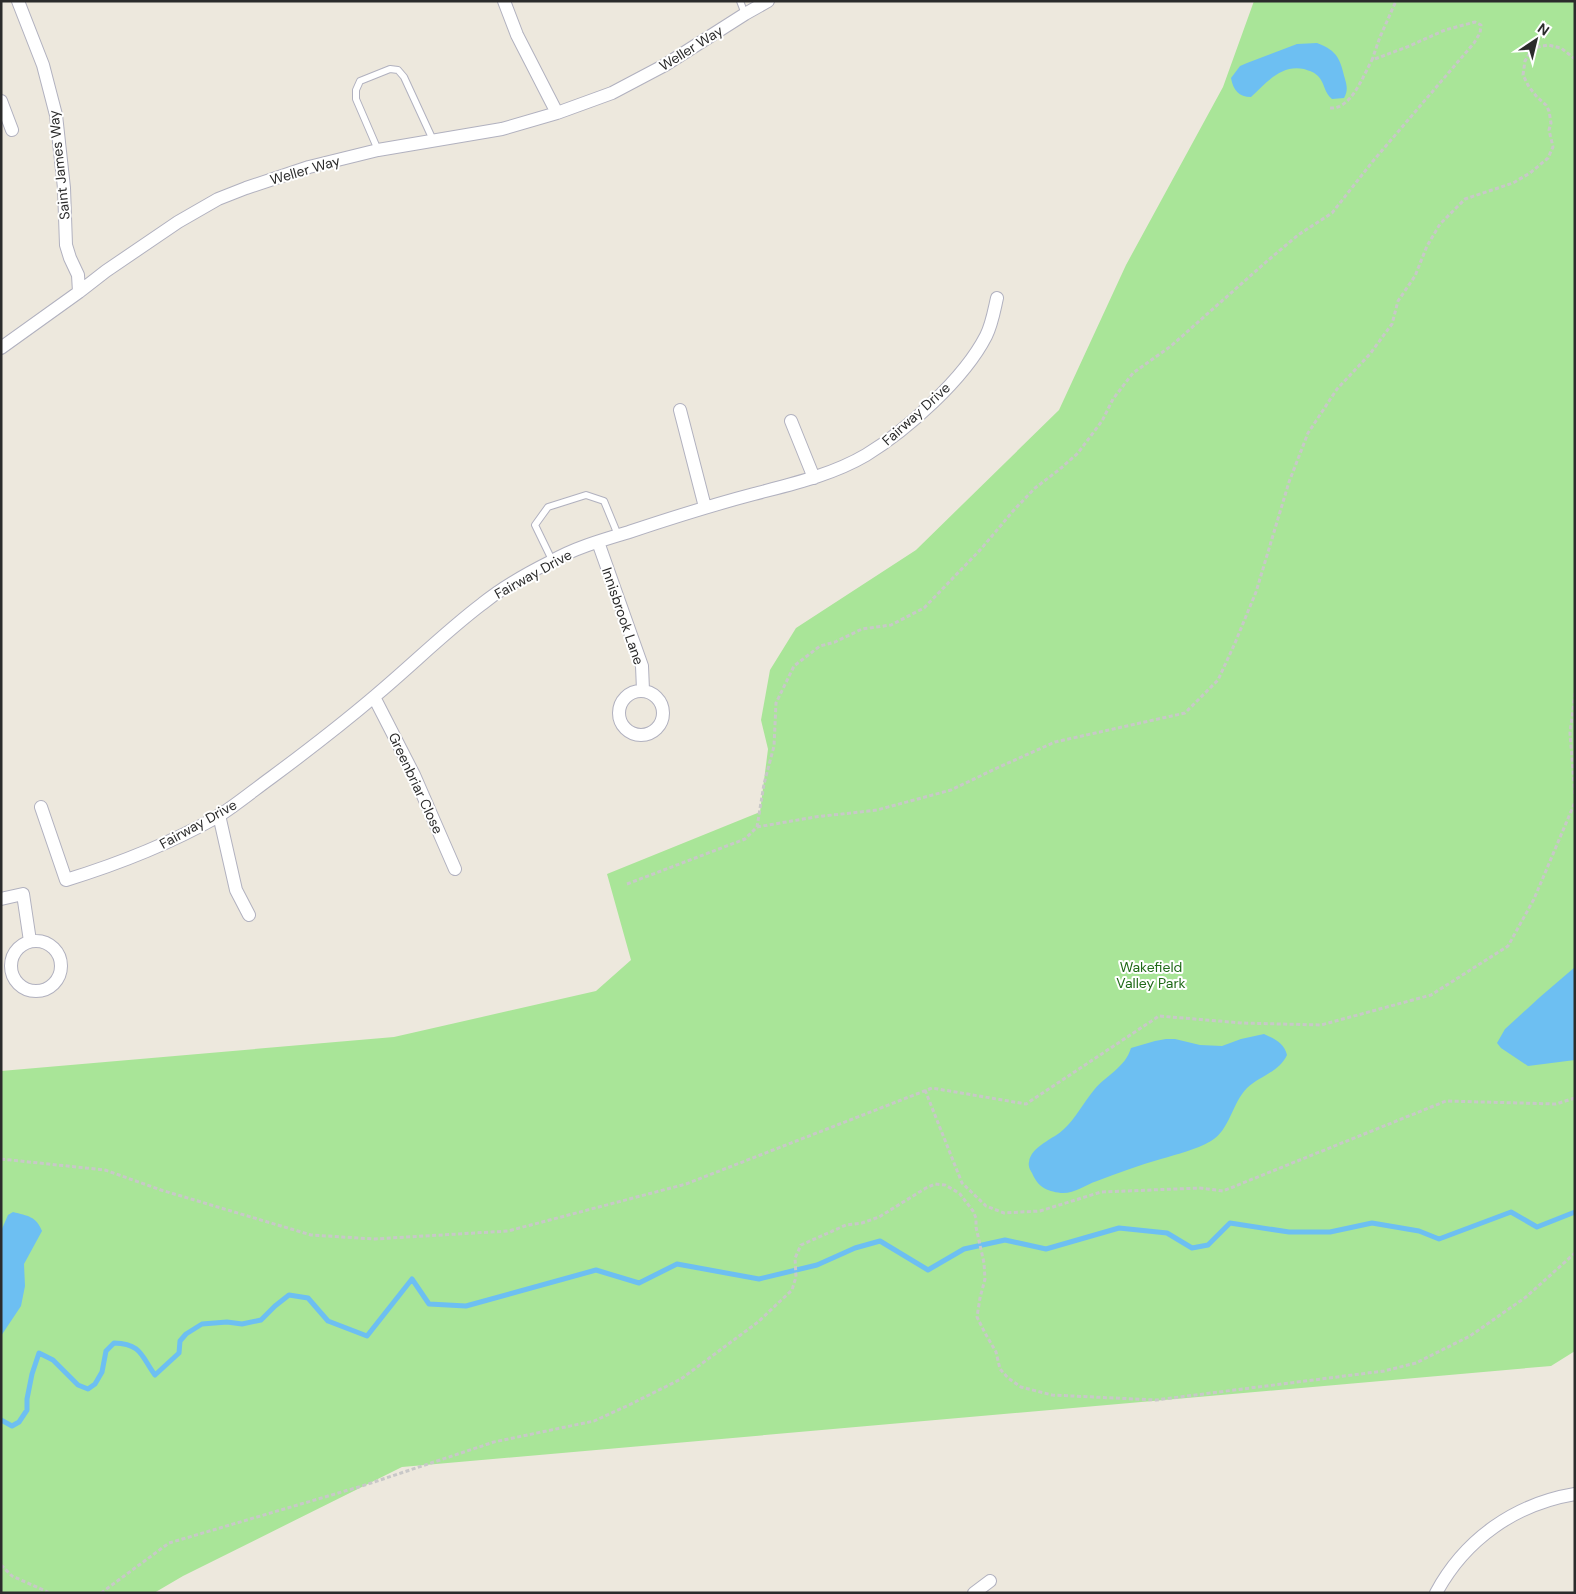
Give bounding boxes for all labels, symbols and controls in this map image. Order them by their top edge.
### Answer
north arrow [1511,15,1561,65]
text: N [1534,19,1553,40]
street label: Weller Way [656,21,726,75]
street label: Saint James Way [44,109,74,221]
street label: Weller Way [268,151,342,189]
street label: Fairway Drive [878,379,954,449]
street label: Fairway Drive [491,545,575,603]
street label: Innisbrook Lane [598,565,648,667]
street label: Greenbriar Close [385,729,447,837]
street label: Fairway Drive [156,795,240,853]
park label: Wakefield Valley Park [1116,958,1186,992]

